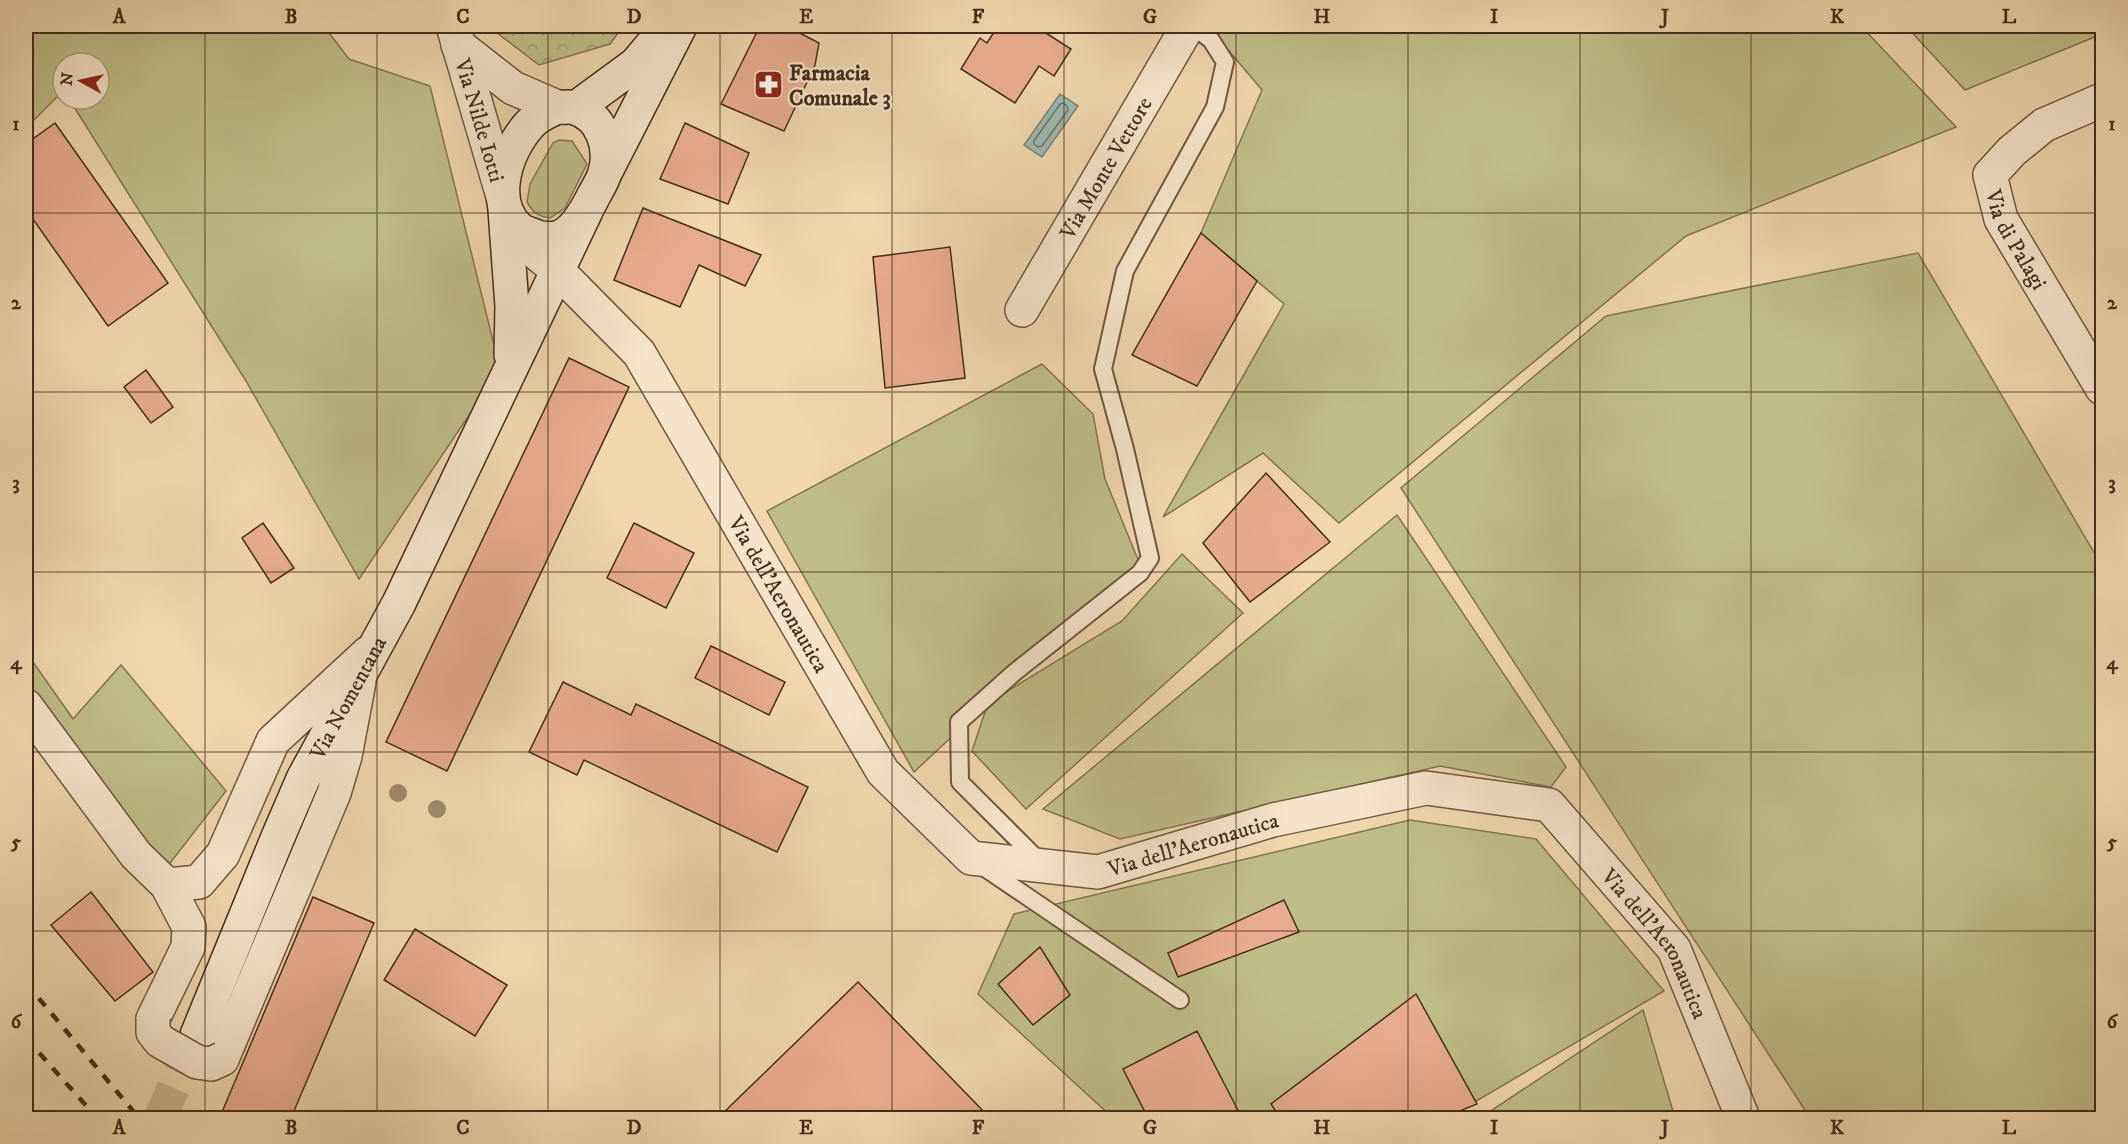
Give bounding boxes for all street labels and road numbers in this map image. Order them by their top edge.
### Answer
street label: Via Nilde Iotti [448,55,510,185]
street label: Via Monte Vettore [1054,92,1159,245]
street label: Via di Palagi [1979,186,2052,295]
street label: Via dell'Aeronautica [721,511,835,678]
street label: Via Nomentana [304,631,394,765]
street label: Via dell'Aeronautica [1104,807,1282,884]
street label: Via dell'Aeronautica [1595,863,1713,1024]

